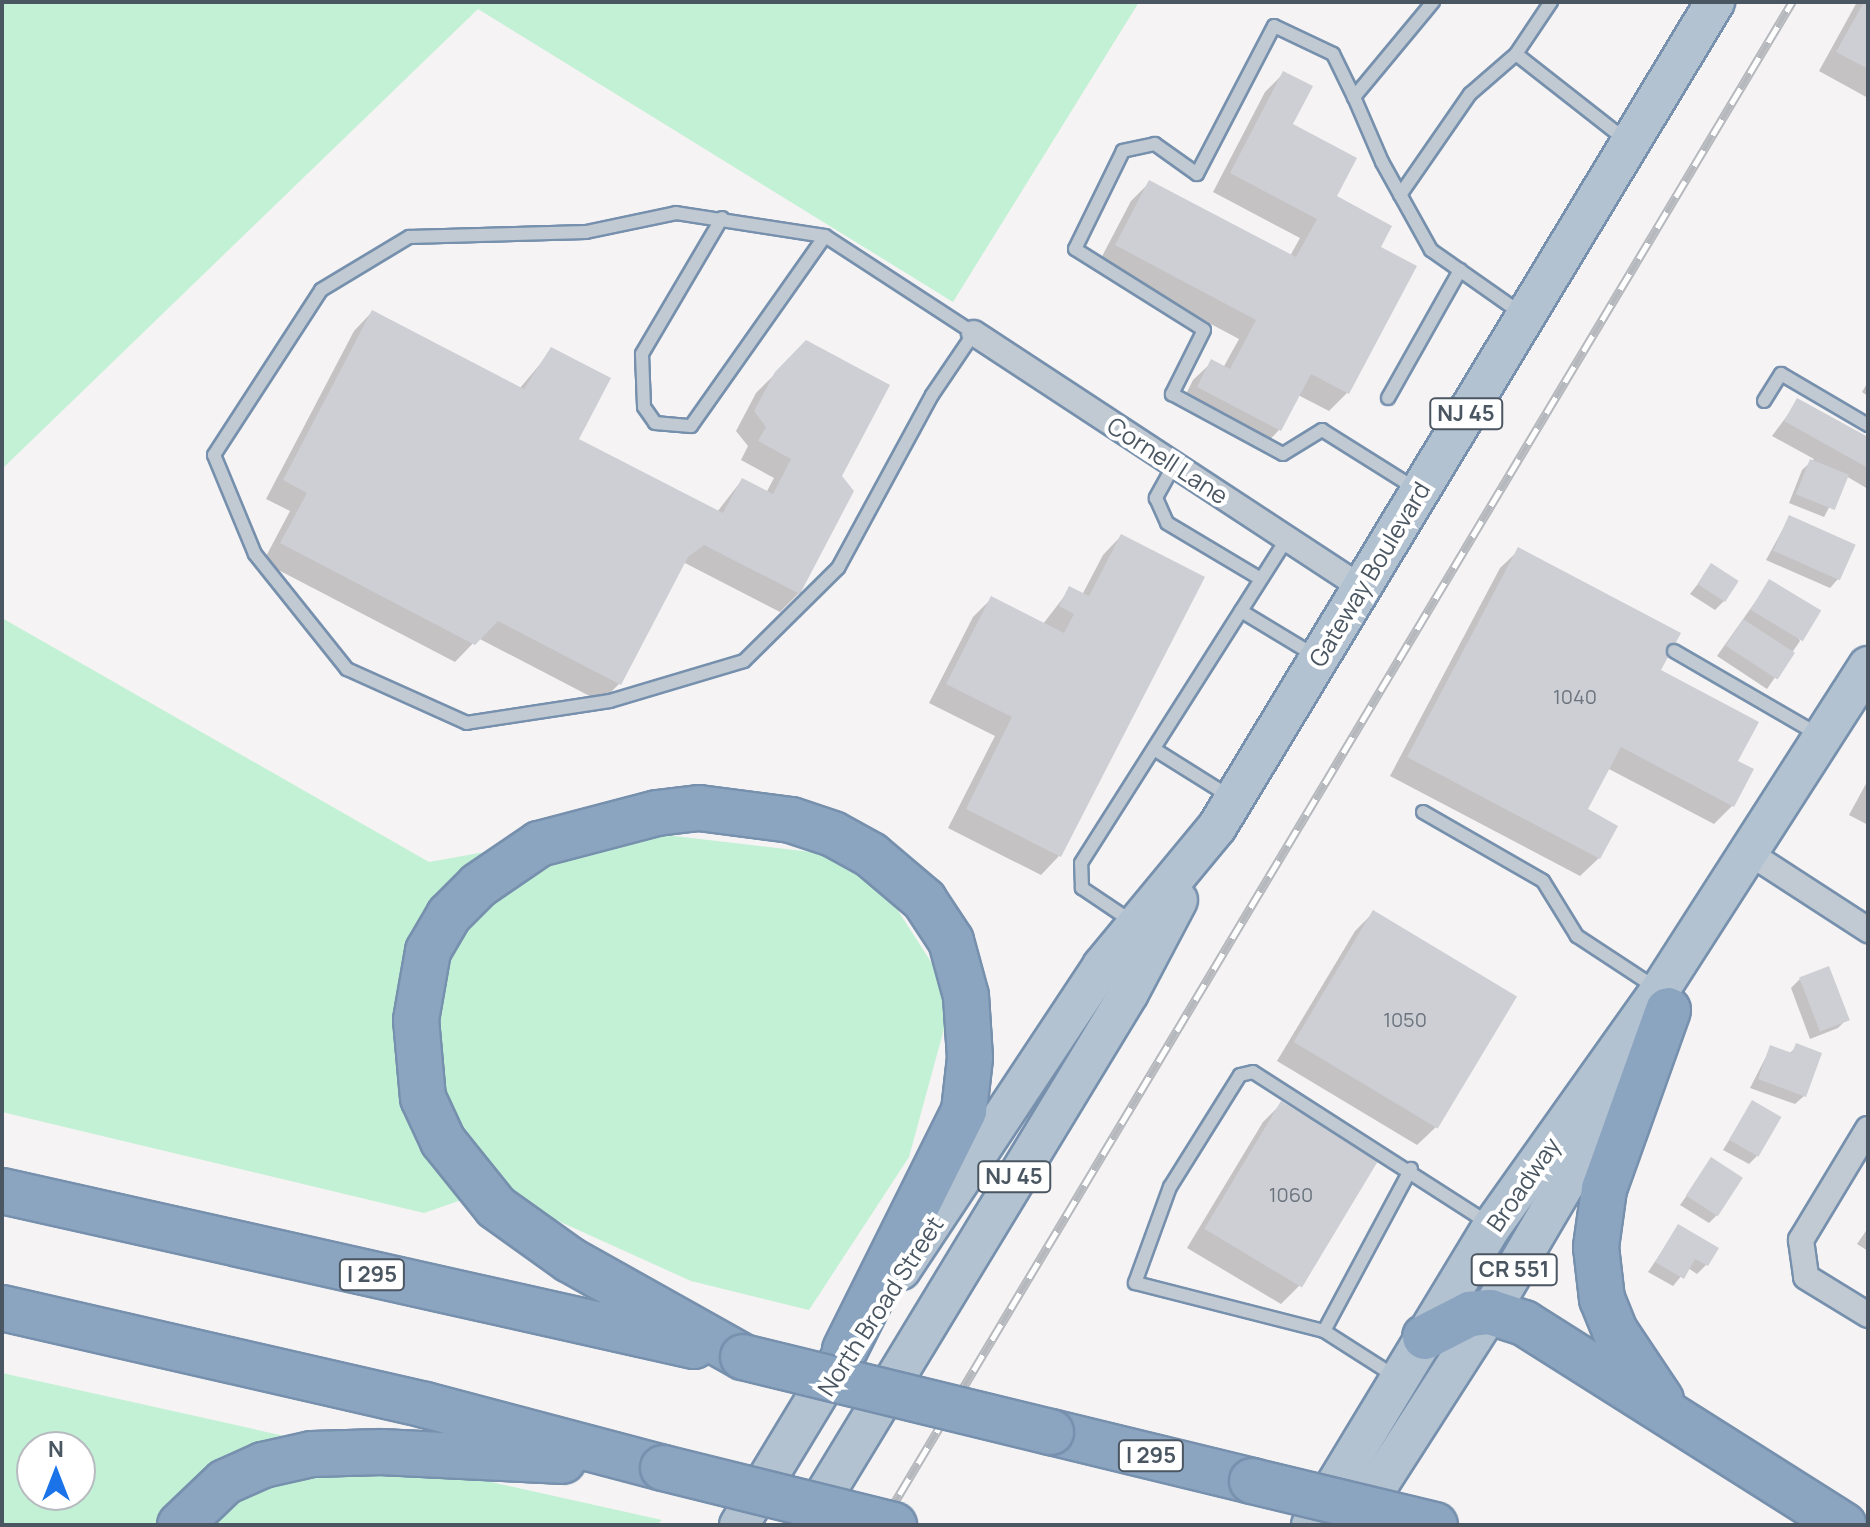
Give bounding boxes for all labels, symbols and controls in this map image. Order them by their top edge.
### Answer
road number: NJ 45 [1428,396,1504,432]
street label: Cornell Lane [1102,410,1234,510]
street label: Gateway Boulevard [1302,476,1436,672]
house number: 1040 [1553,684,1597,708]
house number: 1050 [1383,1007,1427,1031]
street label: Broadway [1480,1132,1566,1236]
road number: NJ 45 [976,1159,1052,1195]
house number: 1060 [1269,1182,1313,1206]
street label: North Broad Street [811,1211,949,1401]
road number: CR 551 [1470,1252,1558,1288]
road number: I 295 [338,1257,406,1293]
north arrow [16,1431,96,1511]
text: N [48,1434,64,1464]
road number: I 295 [1117,1438,1185,1474]

